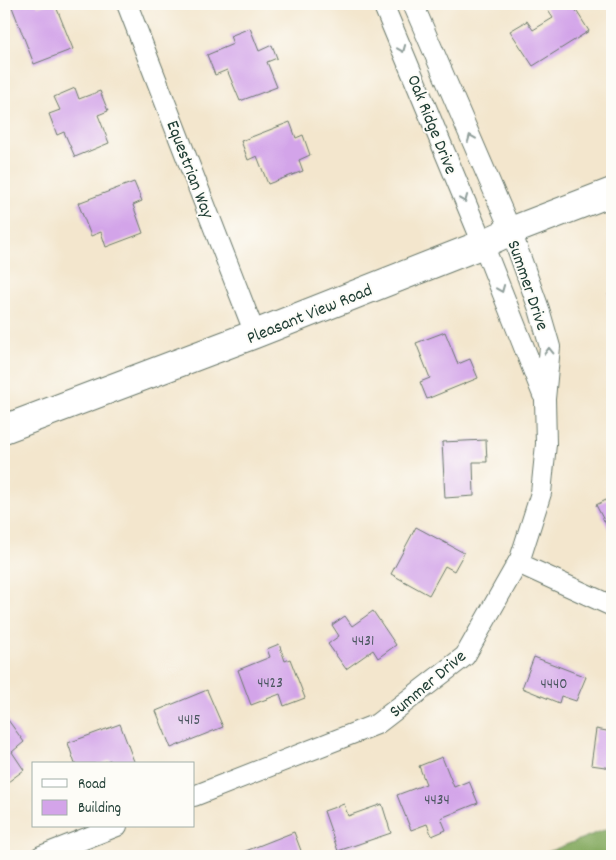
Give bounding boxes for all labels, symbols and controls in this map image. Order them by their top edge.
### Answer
one-way arrow [396,44,406,53]
street label: Oak Ridge Drive [399,71,462,179]
street label: Equestrian Way [159,117,219,223]
one-way arrow [466,134,477,143]
one-way arrow [458,194,468,203]
street label: Summer Drive [500,237,554,334]
street label: Pleasant View Road [244,279,376,352]
one-way arrow [494,284,505,293]
one-way arrow [544,347,554,354]
house number: 4431 [352,631,374,653]
street label: Summer Drive [385,645,473,725]
house number: 4423 [257,673,283,695]
house number: 4440 [541,674,567,696]
house number: 4415 [178,710,200,732]
legend [32,762,195,828]
text: Road [78,774,106,796]
house number: 4434 [424,790,450,812]
text: Building [78,798,121,820]

